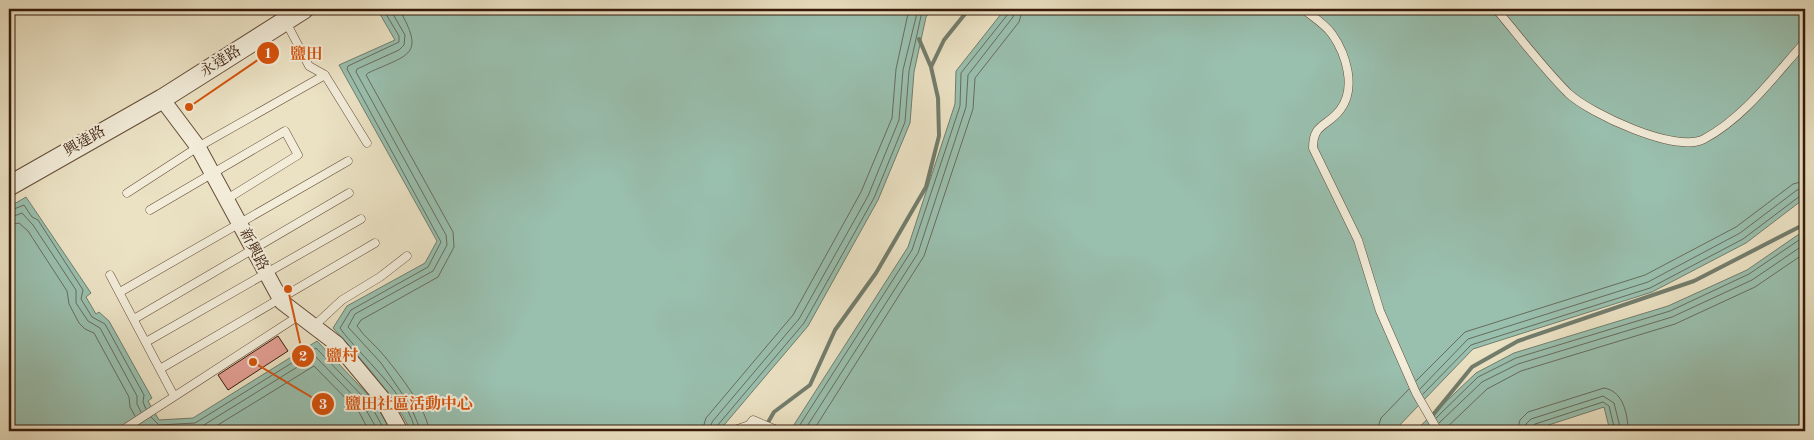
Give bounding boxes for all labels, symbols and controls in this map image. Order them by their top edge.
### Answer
callout: 鹽田 [255,37,332,68]
street label: 永達路 [197,42,244,80]
text: 鹽田 [290,45,322,63]
text: 1 [264,47,272,62]
street label: 興達路 [61,123,108,160]
street label: 新興路 [236,226,272,273]
callout: 鹽村 [291,340,368,371]
text: 鹽村 [326,347,358,365]
text: 2 [299,350,307,365]
callout: 鹽田社區活動中心 [310,388,483,419]
text: 鹽田社區活動中心 [345,395,473,413]
text: 3 [319,398,327,413]

